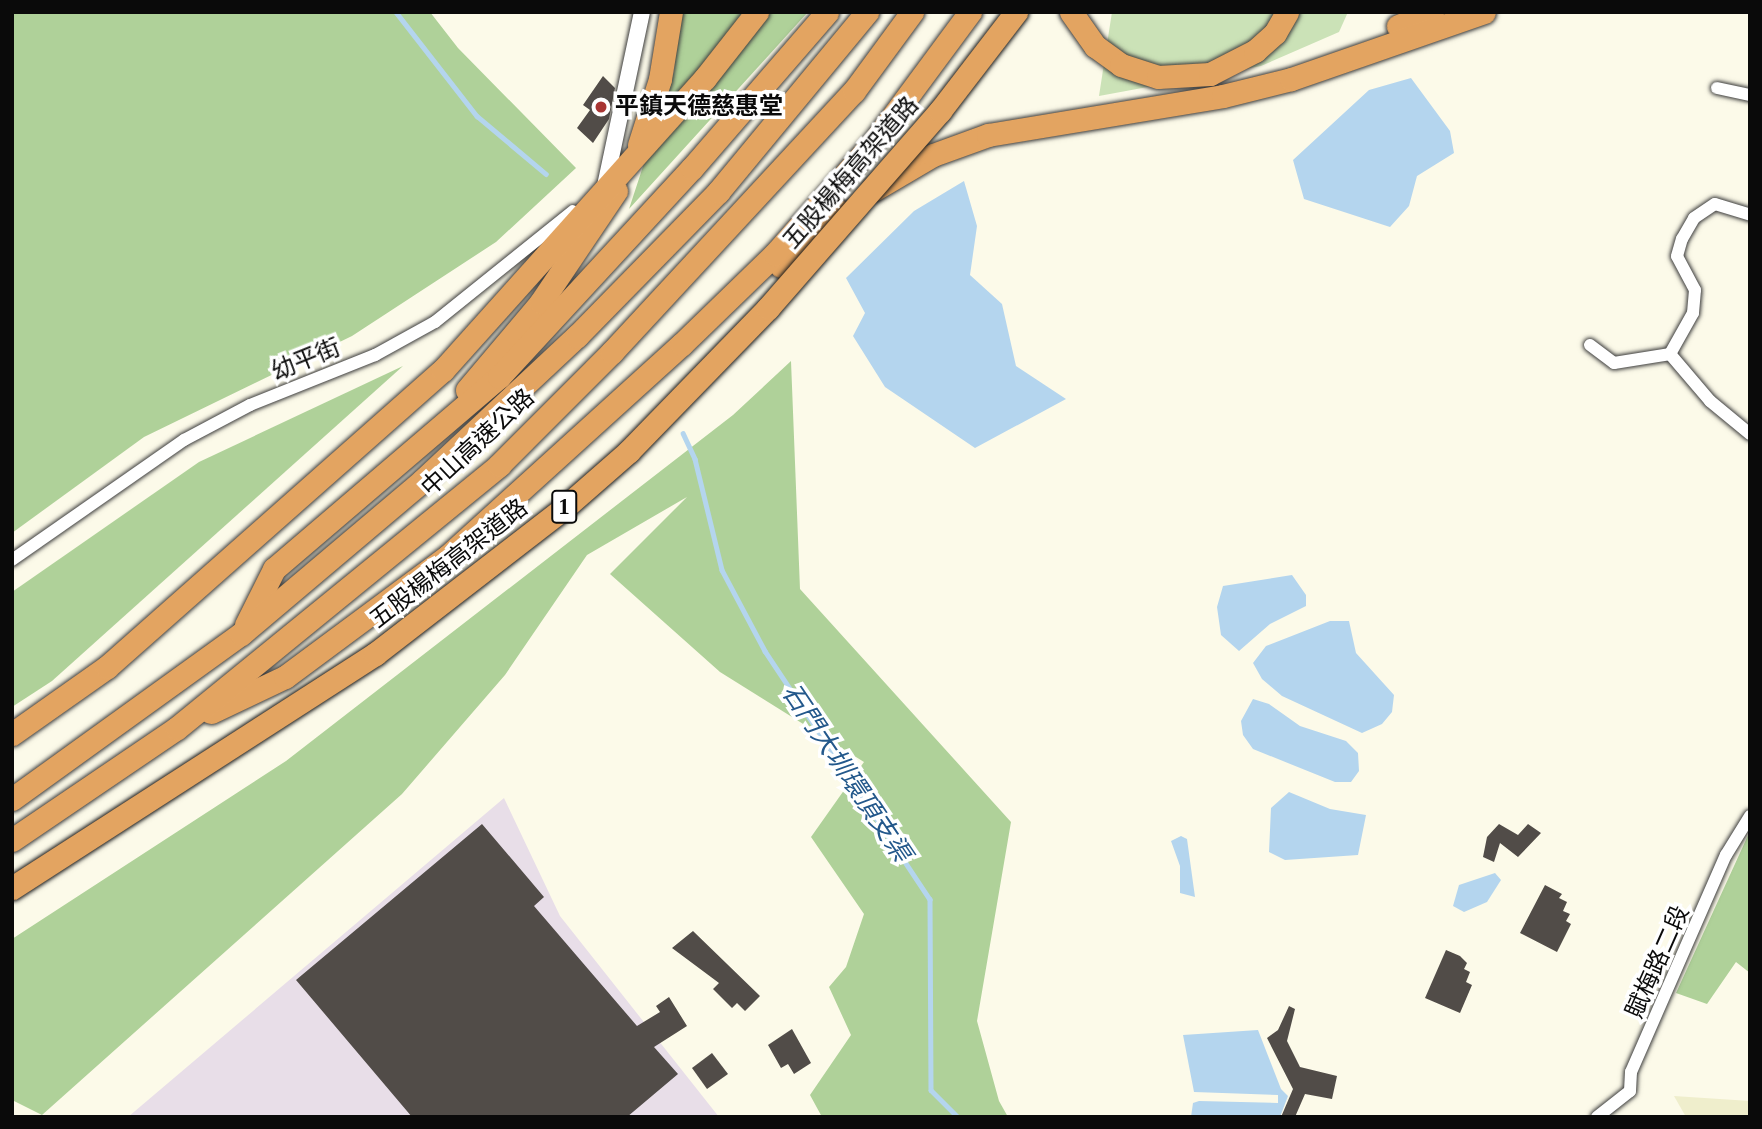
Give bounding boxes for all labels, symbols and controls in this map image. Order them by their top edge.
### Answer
street label: 五股楊梅高架道路 [777,91,925,255]
place label: 平鎮天德慈惠堂 [615,93,783,121]
marker: 平鎮天德慈惠堂 [593,99,609,115]
street label: 幼平街 [267,333,345,387]
street label: 中山高速公路 [416,383,540,503]
road number: 1 [550,488,578,526]
street label: 五股楊梅高架道路 [364,494,534,634]
water label: 石門大圳環頂支渠 [775,678,917,868]
street label: 賦梅路二段 [1620,901,1696,1023]

